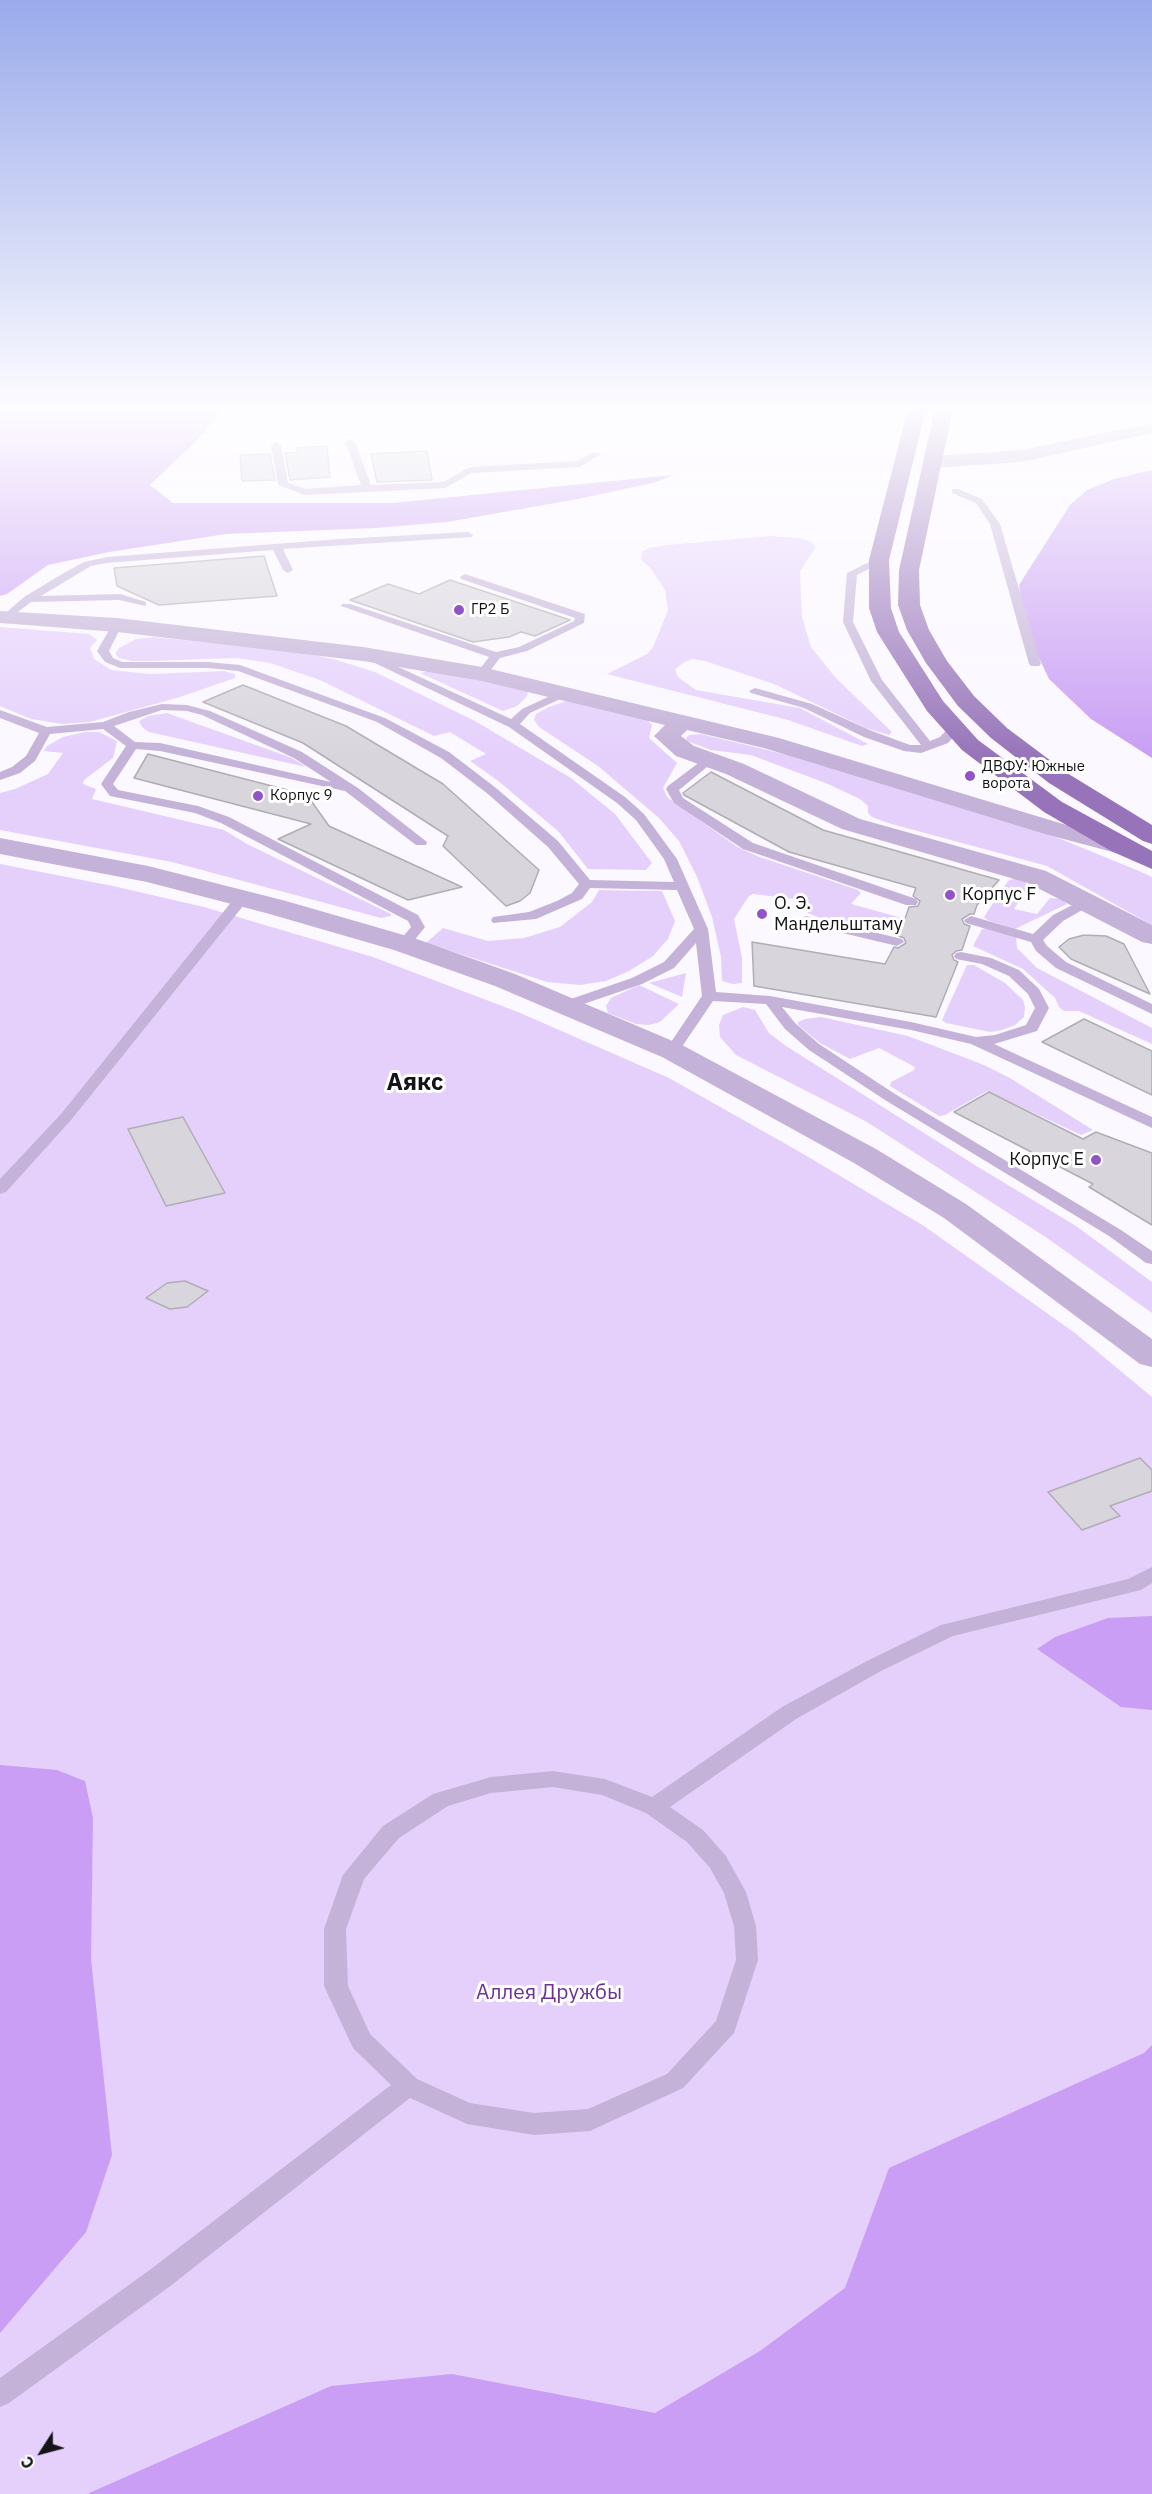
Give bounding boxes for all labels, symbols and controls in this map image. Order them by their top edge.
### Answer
place label: ГР2 Б [471,601,510,619]
marker: ГР2 Б [452,603,466,617]
place label: ДВФУ: Южные ворота [982,758,1085,793]
marker: ДВФУ: Южные ворота [963,769,977,783]
place label: Корпус 9 [270,787,333,805]
marker: Корпус 9 [251,789,265,803]
place label: Корпус F [962,884,1036,906]
marker: Корпус F [943,888,957,902]
place label: О. Э. Мандельштаму [774,893,903,936]
marker: О. Э. Мандельштаму [755,907,769,921]
district label: Аякс [387,1069,443,1097]
place label: Корпус E [1009,1149,1084,1171]
marker: Корпус E [1089,1153,1103,1167]
park label: Аллея Дружбы [476,1980,622,2006]
north arrow [12,2422,72,2482]
text: С [16,2452,39,2473]

